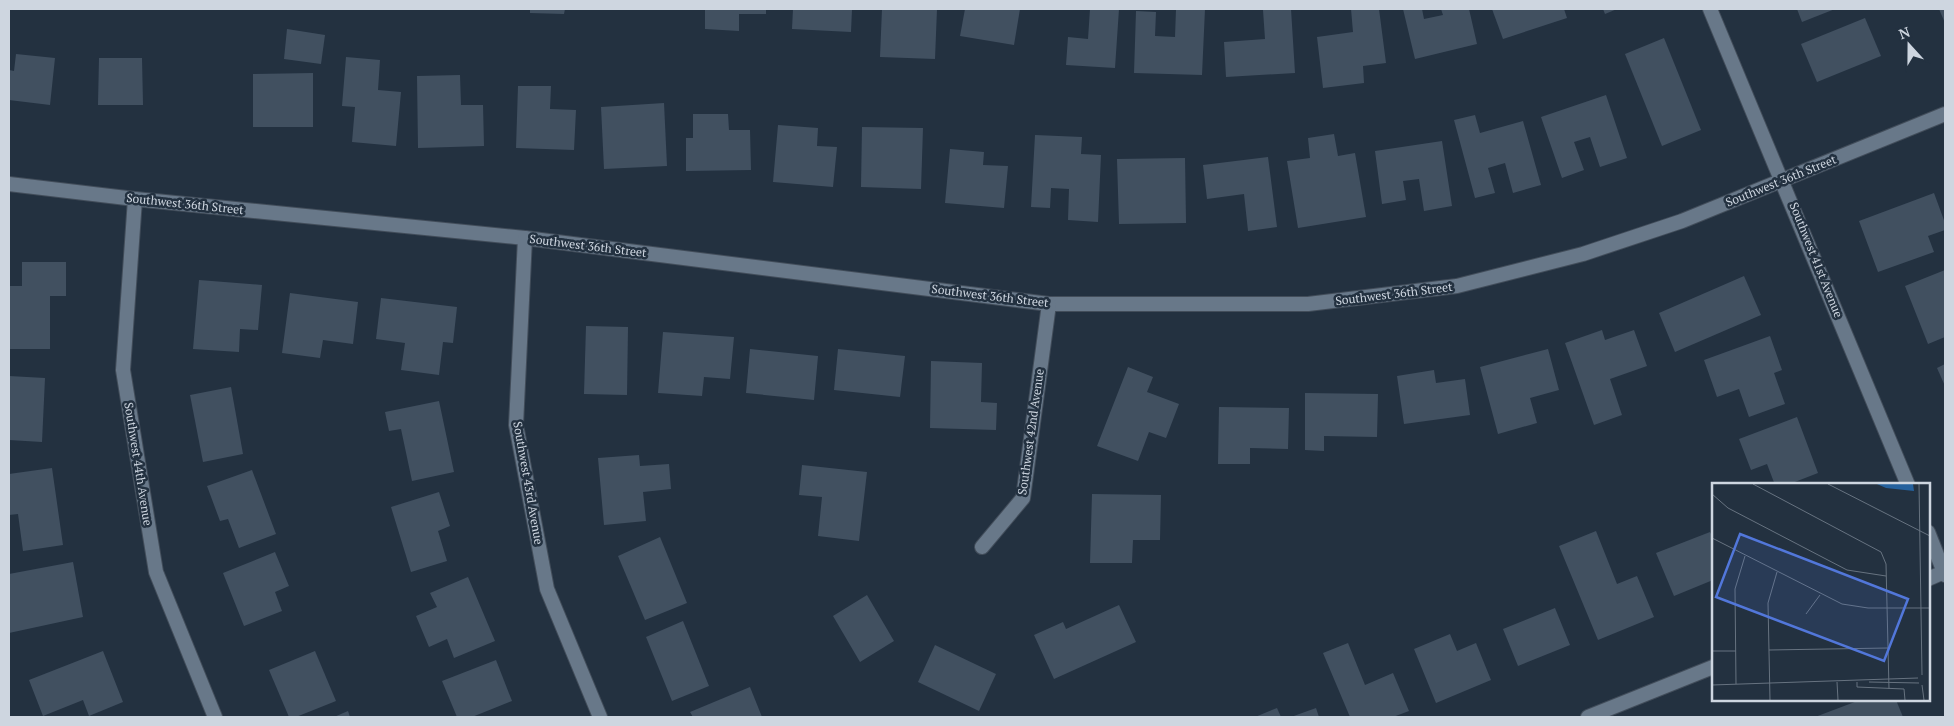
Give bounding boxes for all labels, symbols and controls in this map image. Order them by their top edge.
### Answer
north arrow [1884,20,1934,70]
text: N [1896,21,1913,43]
street label: Southwest 36th Street [1723,151,1839,210]
street label: Southwest 36th Street [126,190,245,217]
street label: Southwest 41st Avenue [1786,200,1846,320]
street label: Southwest 36th Street [529,231,648,260]
street label: Southwest 36th Street [1335,279,1454,308]
street label: Southwest 36th Street [931,281,1050,310]
street label: Southwest 42nd Avenue [1014,368,1047,496]
street label: Southwest 44th Avenue [121,401,156,527]
street label: Southwest 43rd Avenue [510,420,547,546]
inset map [1712,483,1929,701]

